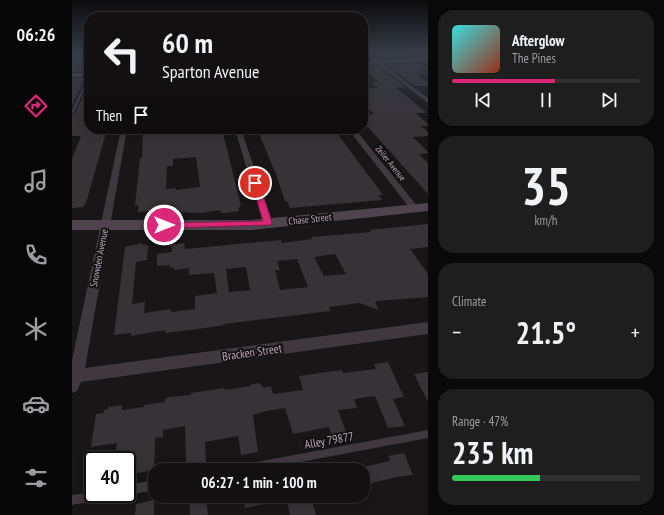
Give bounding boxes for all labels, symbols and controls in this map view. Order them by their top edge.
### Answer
text: 06:26 [17,23,55,46]
text: 60 m [162,24,213,61]
icon: left [96,28,148,80]
text: Afterglow [512,31,564,50]
text: The Pines [512,50,556,67]
text: Sparton Avenue [162,60,259,83]
icon: previous [472,89,494,111]
icon: pause [535,89,557,111]
icon: next [598,89,620,111]
icon: directions [22,92,50,120]
icon: arrive [130,104,152,126]
text: Then [96,106,122,125]
street label: Zeiler Avenue [374,143,409,183]
text: 35 [521,152,571,219]
pin [238,166,272,200]
icon: music [22,167,50,195]
icon: arrive [244,172,266,194]
position arrow [143,204,185,246]
street label: Chase Street [288,210,332,228]
text: km/h [534,212,558,229]
street label: Snowden Avenue [87,228,111,288]
icon: phone [22,241,50,269]
text: Climate [452,293,486,310]
text: 21.5° [516,313,576,352]
icon: climate [22,315,50,343]
text: − [452,318,461,346]
text: + [631,318,640,346]
street label: Bracken Street [221,340,284,364]
icon: car [22,390,50,418]
text: Range · 47% [452,413,508,430]
street label: Alley 79877 [303,428,355,452]
text: 235 km [452,433,533,472]
speed limit sign: 40 [84,451,136,503]
icon: filters [22,464,50,492]
text: 06:27 · 1 min · 100 m [201,473,317,492]

